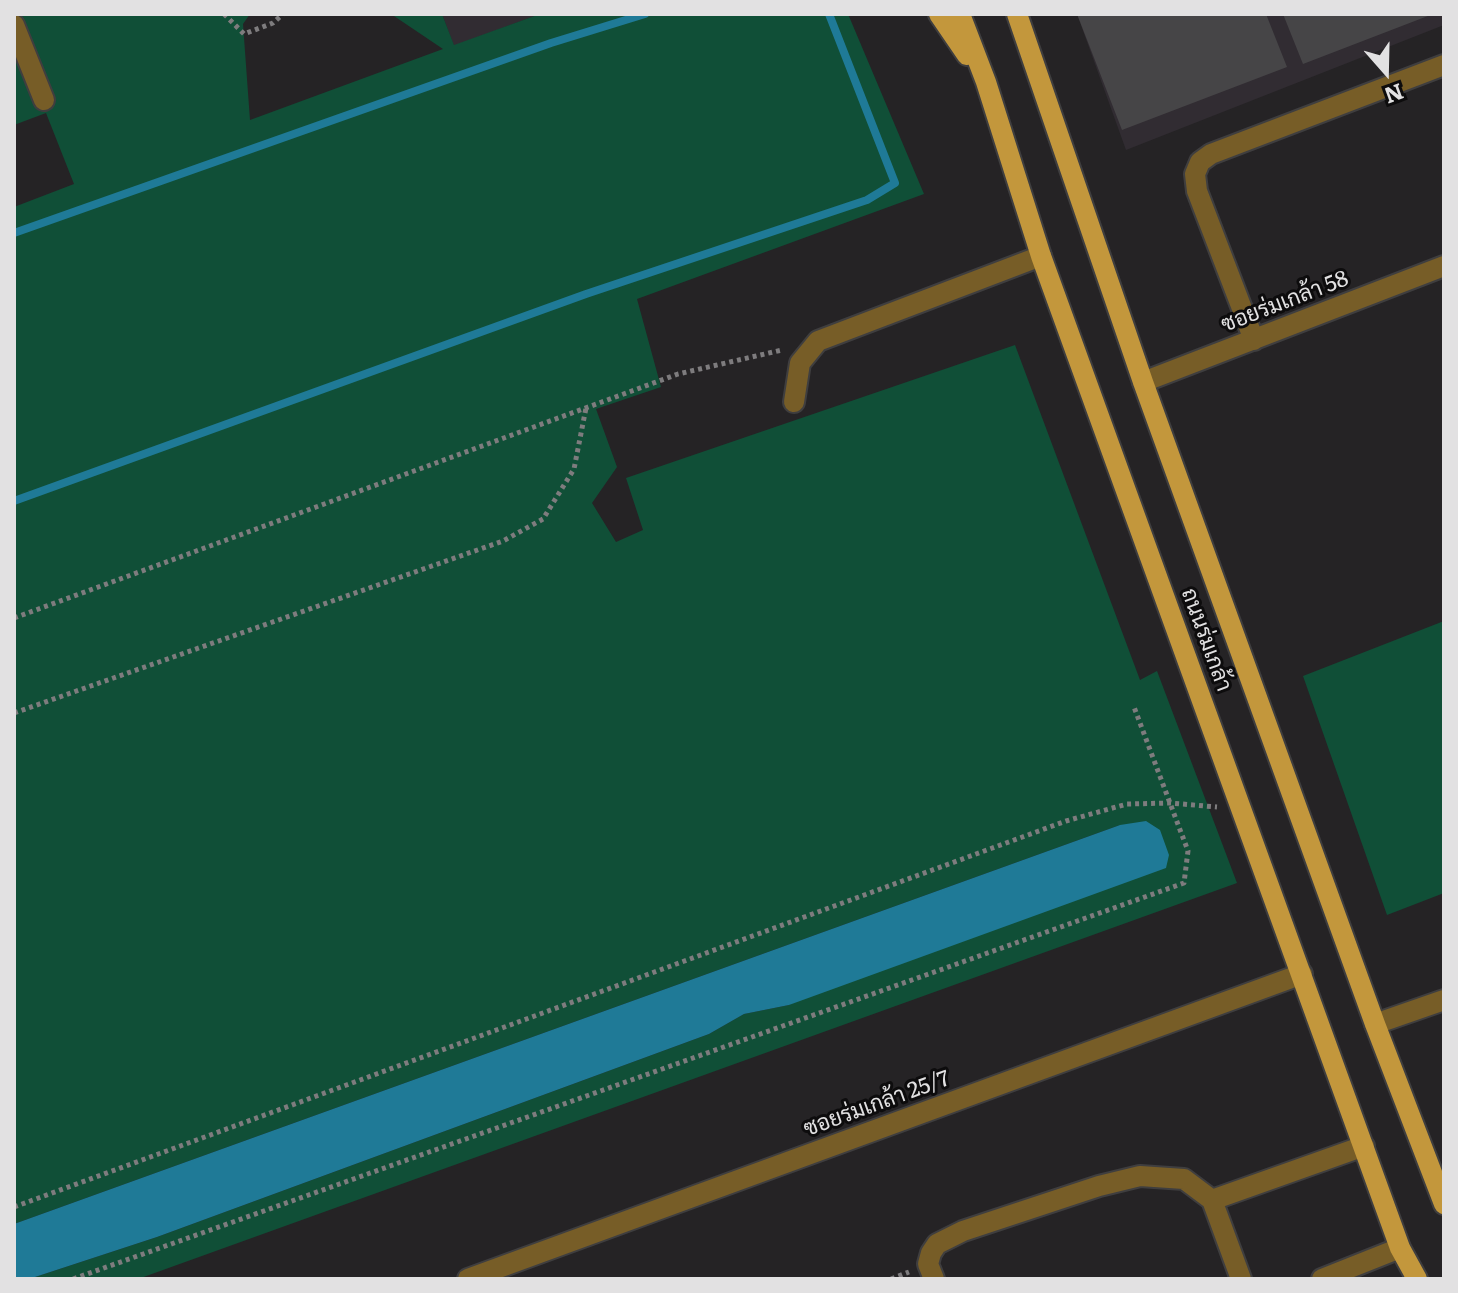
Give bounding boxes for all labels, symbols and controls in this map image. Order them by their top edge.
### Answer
north arrow [1346,32,1426,112]
text: N [1380,76,1409,114]
street label: ซอยร่มเกล้า 58 [1218,266,1352,338]
street label: ถนนร่มเกล้า [1175,585,1237,695]
street label: ซอยร่มเกล้า 25/7 [800,1065,954,1143]

